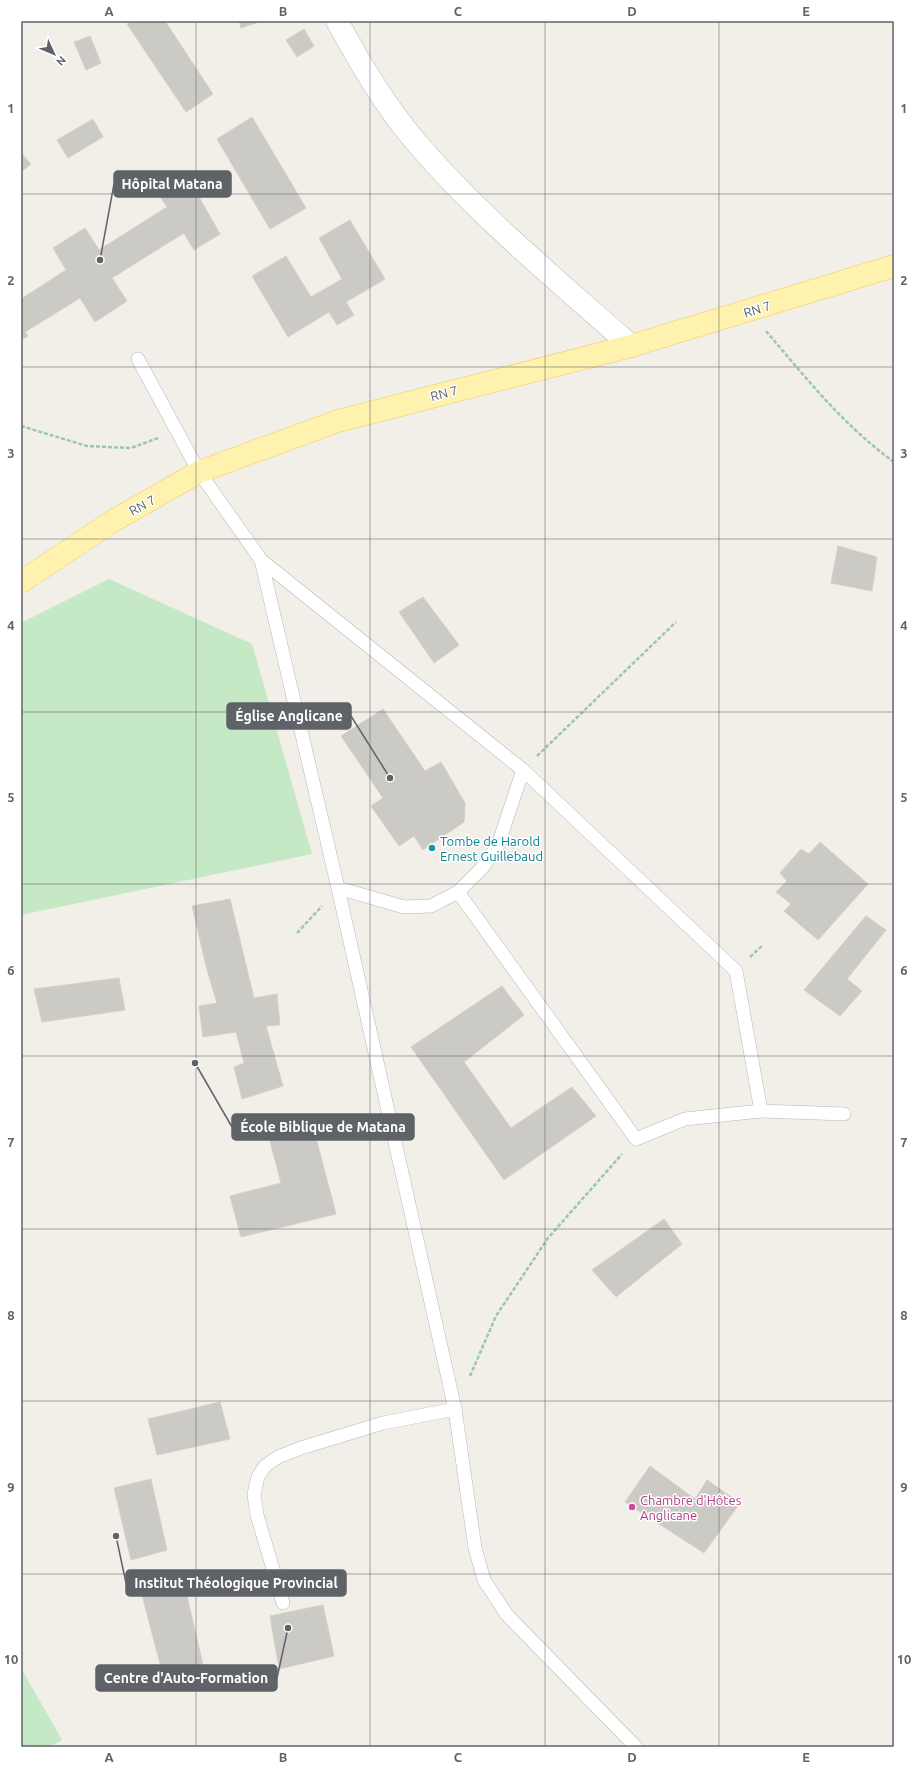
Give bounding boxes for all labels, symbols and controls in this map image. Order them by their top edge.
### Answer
text: A [104,4,114,18]
text: B [279,4,288,18]
text: C [454,4,463,18]
text: D [627,4,637,18]
text: E [802,4,810,18]
north arrow [34,34,74,74]
text: N [54,54,68,68]
text: 1 [7,101,15,115]
text: 1 [900,101,908,115]
callout: Hôpital Matana [114,171,231,197]
text: Hôpital Matana [121,176,223,192]
text: 2 [7,273,15,287]
text: 2 [900,273,908,287]
street label: RN 7 [742,298,772,320]
street label: RN 7 [429,383,459,403]
text: 3 [7,446,15,460]
text: 3 [900,446,908,460]
street label: RN 7 [126,492,158,518]
text: 4 [7,618,15,632]
text: 4 [900,618,908,632]
callout: Église Anglicane [227,703,351,729]
text: Église Anglicane [235,707,343,724]
text: 5 [7,790,15,804]
text: 5 [900,790,908,804]
place label: Tombe de Harold Ernest Guillebaud [440,834,543,863]
marker: Tombe de Harold Ernest Guillebaud [427,843,437,853]
text: 6 [7,963,15,977]
text: 6 [900,963,908,977]
callout: École Biblique de Matana [232,1114,414,1140]
text: École Biblique de Matana [240,1118,406,1135]
text: 7 [7,1135,15,1149]
text: 7 [900,1135,908,1149]
text: 8 [7,1308,15,1322]
text: 8 [900,1308,908,1322]
text: 9 [7,1480,15,1494]
text: 9 [900,1480,908,1494]
place label: Chambre d'Hôtes Anglicane [640,1493,742,1522]
marker: Chambre d'Hôtes Anglicane [627,1502,637,1512]
callout: Institut Théologique Provincial [126,1570,346,1596]
text: Institut Théologique Provincial [134,1575,338,1591]
text: 10 [4,1652,18,1666]
text: 10 [897,1652,911,1666]
callout: Centre d'Auto-Formation [96,1665,277,1691]
text: Centre d'Auto-Formation [104,1670,268,1686]
text: A [104,1750,114,1764]
text: B [279,1750,288,1764]
text: C [454,1750,463,1764]
text: D [627,1750,637,1764]
text: E [802,1750,810,1764]

